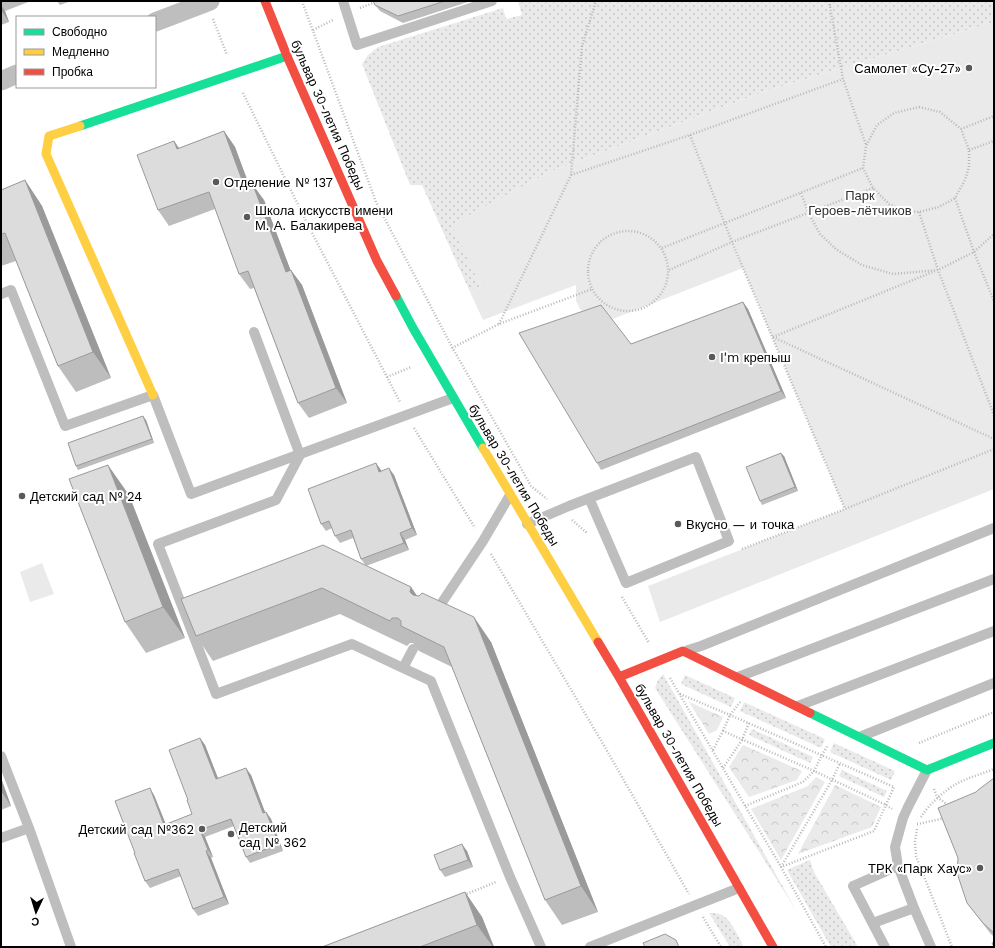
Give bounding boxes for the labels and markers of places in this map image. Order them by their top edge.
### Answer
place label: Самолет «Су-27» [854,61,961,76]
marker: Самолет «Су-27» [964,63,974,73]
place label: Отделение № 137 [224,175,333,190]
marker: Отделение № 137 [211,177,221,187]
place label: Школа искусств имени М. А. Балакирева [255,203,393,233]
marker: Школа искусств имени М. А. Балакирева [242,212,252,222]
place label: I'm крепыш [720,350,791,365]
marker: I'm крепыш [707,352,717,362]
place label: Детский сад № 24 [30,489,142,504]
marker: Детский сад № 24 [17,491,27,501]
place label: Вкусно — и точка [686,517,795,532]
marker: Вкусно — и точка [673,519,683,529]
place label: Детский сад № 362 [239,820,306,850]
place label: Детский сад №362 [78,822,194,837]
marker: Детский сад №362 [197,824,207,834]
marker: Детский сад № 362 [226,829,236,839]
place label: ТРК «Парк Хаус» [868,861,972,876]
marker: ТРК «Парк Хаус» [975,863,985,873]

